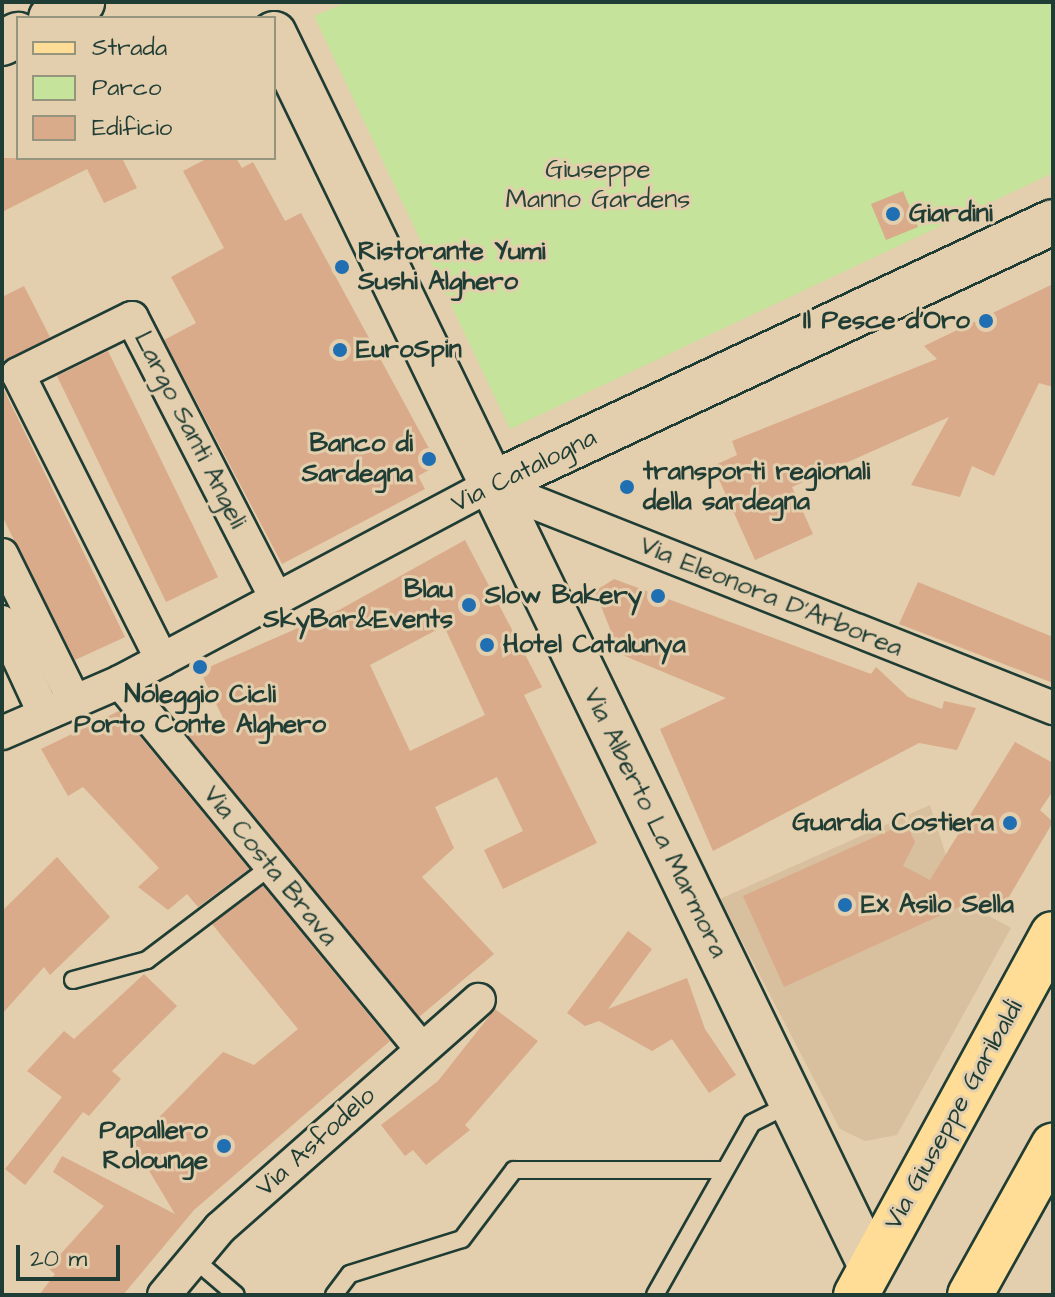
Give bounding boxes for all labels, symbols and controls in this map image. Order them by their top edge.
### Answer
legend [16,16,276,160]
text: Strada [92,31,167,65]
text: Parco [92,71,161,105]
text: Edificio [92,111,172,145]
park label: Giuseppe Manno Gardens [506,154,690,216]
place label: Giardini [909,198,993,230]
marker: Giardini [884,205,902,223]
place label: Ristorante Yumi Sushi Alghero [358,236,545,298]
marker: Ristorante Yumi Sushi Alghero [333,258,351,276]
place label: Il Pesce d'Oro [803,305,970,337]
marker: Il Pesce d'Oro [977,312,995,330]
street label: Largo Santi Angeli [127,326,253,534]
place label: EuroSpin [356,334,462,366]
marker: EuroSpin [331,341,349,359]
street label: Via Catalogna [446,422,602,520]
place label: Banco di Sardegna [302,428,413,490]
marker: Banco di Sardegna [420,450,438,468]
place label: transporti regionali della sardegna [643,456,870,518]
marker: transporti regionali della sardegna [618,478,636,496]
street label: Via Eleonora D'Arborea [635,530,907,664]
place label: Blau SkyBar&Events [263,574,453,636]
place label: Slow Bakery [485,580,642,612]
marker: Slow Bakery [649,587,667,605]
marker: Blau SkyBar&Events [460,596,478,614]
place label: Hotel Catalunya [503,629,686,661]
marker: Hotel Catalunya [478,636,496,654]
marker: Noleggio Cicli Porto Conte Alghero [191,658,209,676]
place label: Noleggio Cicli Porto Conte Alghero [74,679,326,740]
street label: Via Alberto La Marmora [576,683,734,963]
street label: Via Costa Brava [196,780,344,952]
place label: Guardia Costiera [792,807,994,839]
marker: Guardia Costiera [1001,814,1019,832]
place label: Ex Asilo Sella [861,889,1014,921]
marker: Ex Asilo Sella [836,896,854,914]
street label: Via Giuseppe Garibaldi [878,995,1030,1235]
street label: Via Asfodelo [250,1080,382,1204]
place label: Papallero Rolounge [99,1115,208,1176]
marker: Papallero Rolounge [215,1137,233,1155]
scale bar [20,1229,124,1279]
text: 20 m [30,1242,87,1276]

